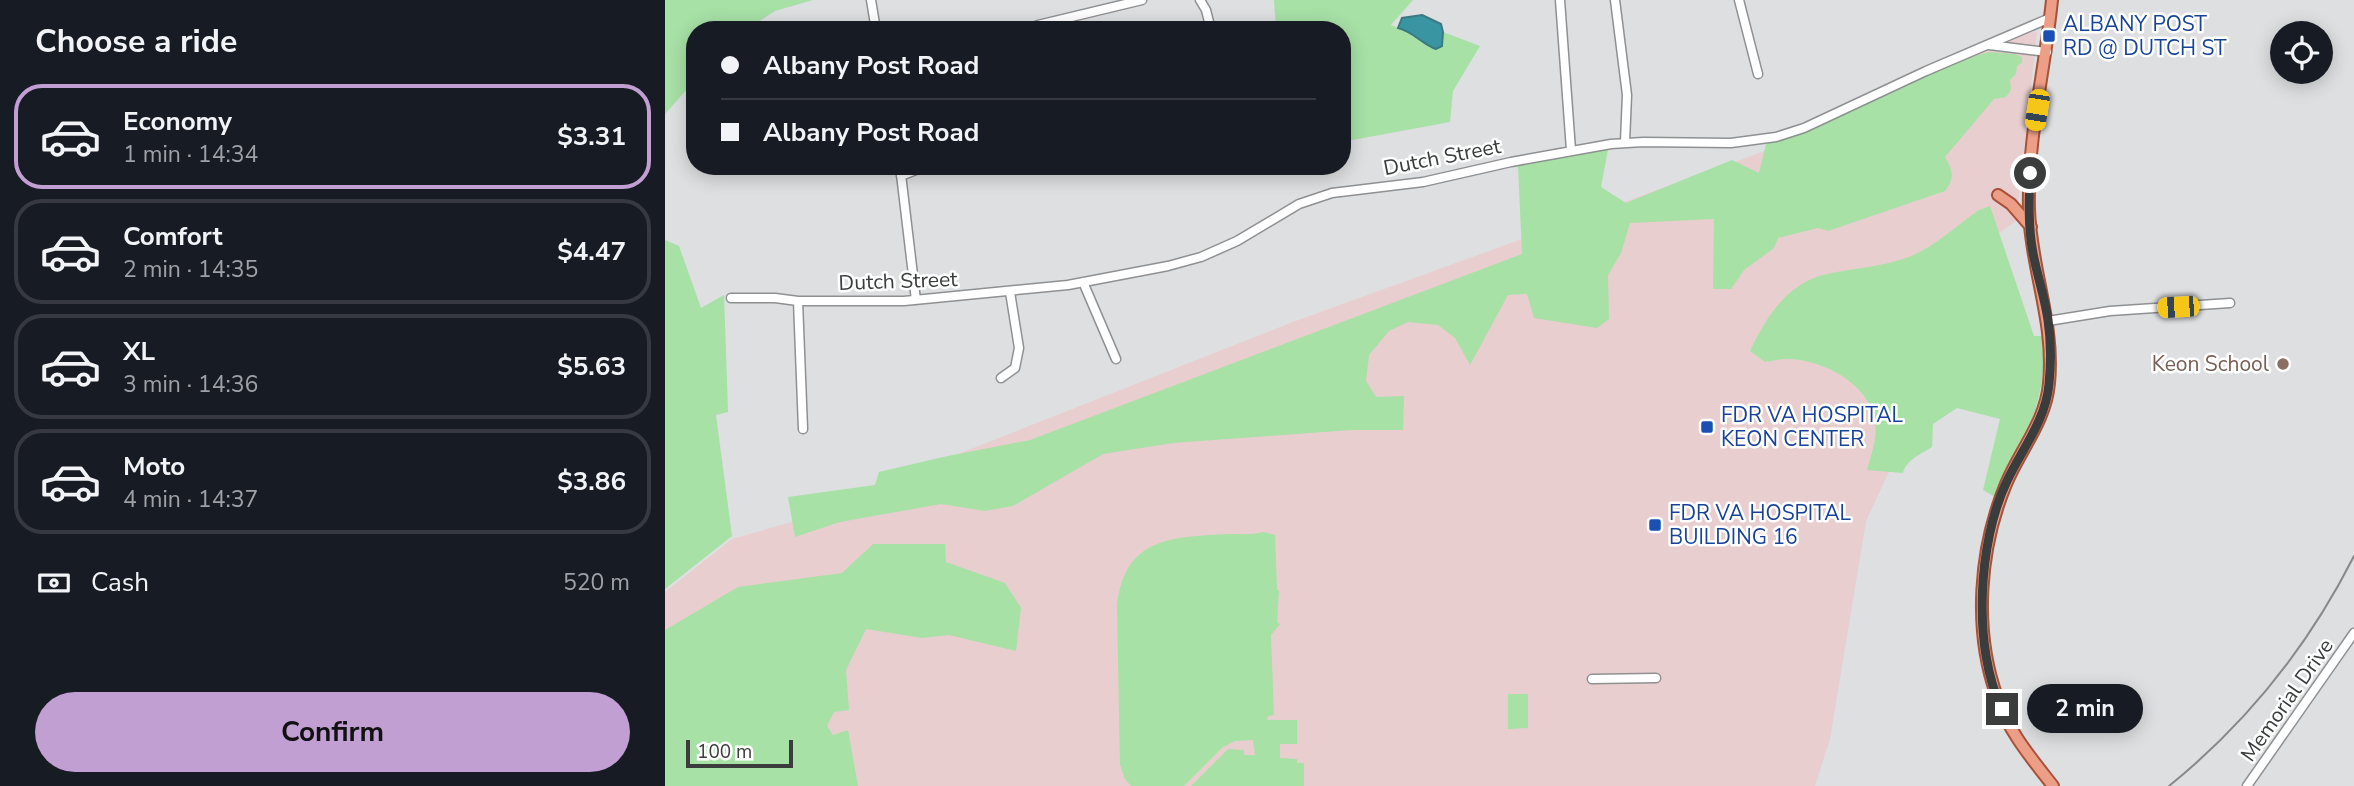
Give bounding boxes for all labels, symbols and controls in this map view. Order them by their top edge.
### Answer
place label: ALBANY POST RD @ DUTCH ST [2063,10,2227,62]
text: Choose a ride [35,20,237,63]
map controls [2270,21,2333,84]
button: locate [2270,21,2333,84]
marker: ALBANY POST RD @ DUTCH ST [2041,28,2057,44]
text: Albany Post Road [763,48,979,83]
car [2024,88,2051,132]
text: Economy [123,104,232,139]
icon: car [39,105,102,168]
text: Albany Post Road [763,115,979,150]
text: $3.31 [557,119,626,154]
street label: Dutch Street [1381,132,1504,182]
text: 1 min · 14:34 [123,139,258,170]
route start [2014,157,2046,189]
text: Comfort [123,219,223,254]
icon: car [39,220,102,283]
text: $4.47 [557,234,626,269]
text: 2 min · 14:35 [123,254,258,285]
street label: Dutch Street [838,265,959,297]
car [2157,295,2200,319]
text: XL [123,334,155,369]
icon: car [39,335,102,398]
text: $5.63 [557,349,626,384]
place label: Keon School [2152,350,2270,378]
marker: Keon School [2275,356,2291,372]
text: 3 min · 14:36 [123,369,258,400]
place label: FDR VA HOSPITAL KEON CENTER [1721,401,1904,453]
marker: FDR VA HOSPITAL KEON CENTER [1699,419,1715,435]
text: Moto [123,449,185,484]
icon: car [39,450,102,513]
text: $3.86 [557,464,626,499]
text: 4 min · 14:37 [123,484,258,515]
place label: FDR VA HOSPITAL BUILDING 16 [1669,499,1852,551]
marker: FDR VA HOSPITAL BUILDING 16 [1647,517,1663,533]
icon: cash [35,564,73,602]
text: Cash [91,565,149,600]
text: 520 m [563,567,630,598]
street label: Memorial Drive [2234,633,2340,767]
callout: 2 min [2027,684,2142,734]
button: Confirm [35,692,630,772]
route end [1986,693,2018,725]
text: 2 min [2055,693,2115,724]
scale bar [686,737,793,769]
text: 100 m [697,739,752,765]

